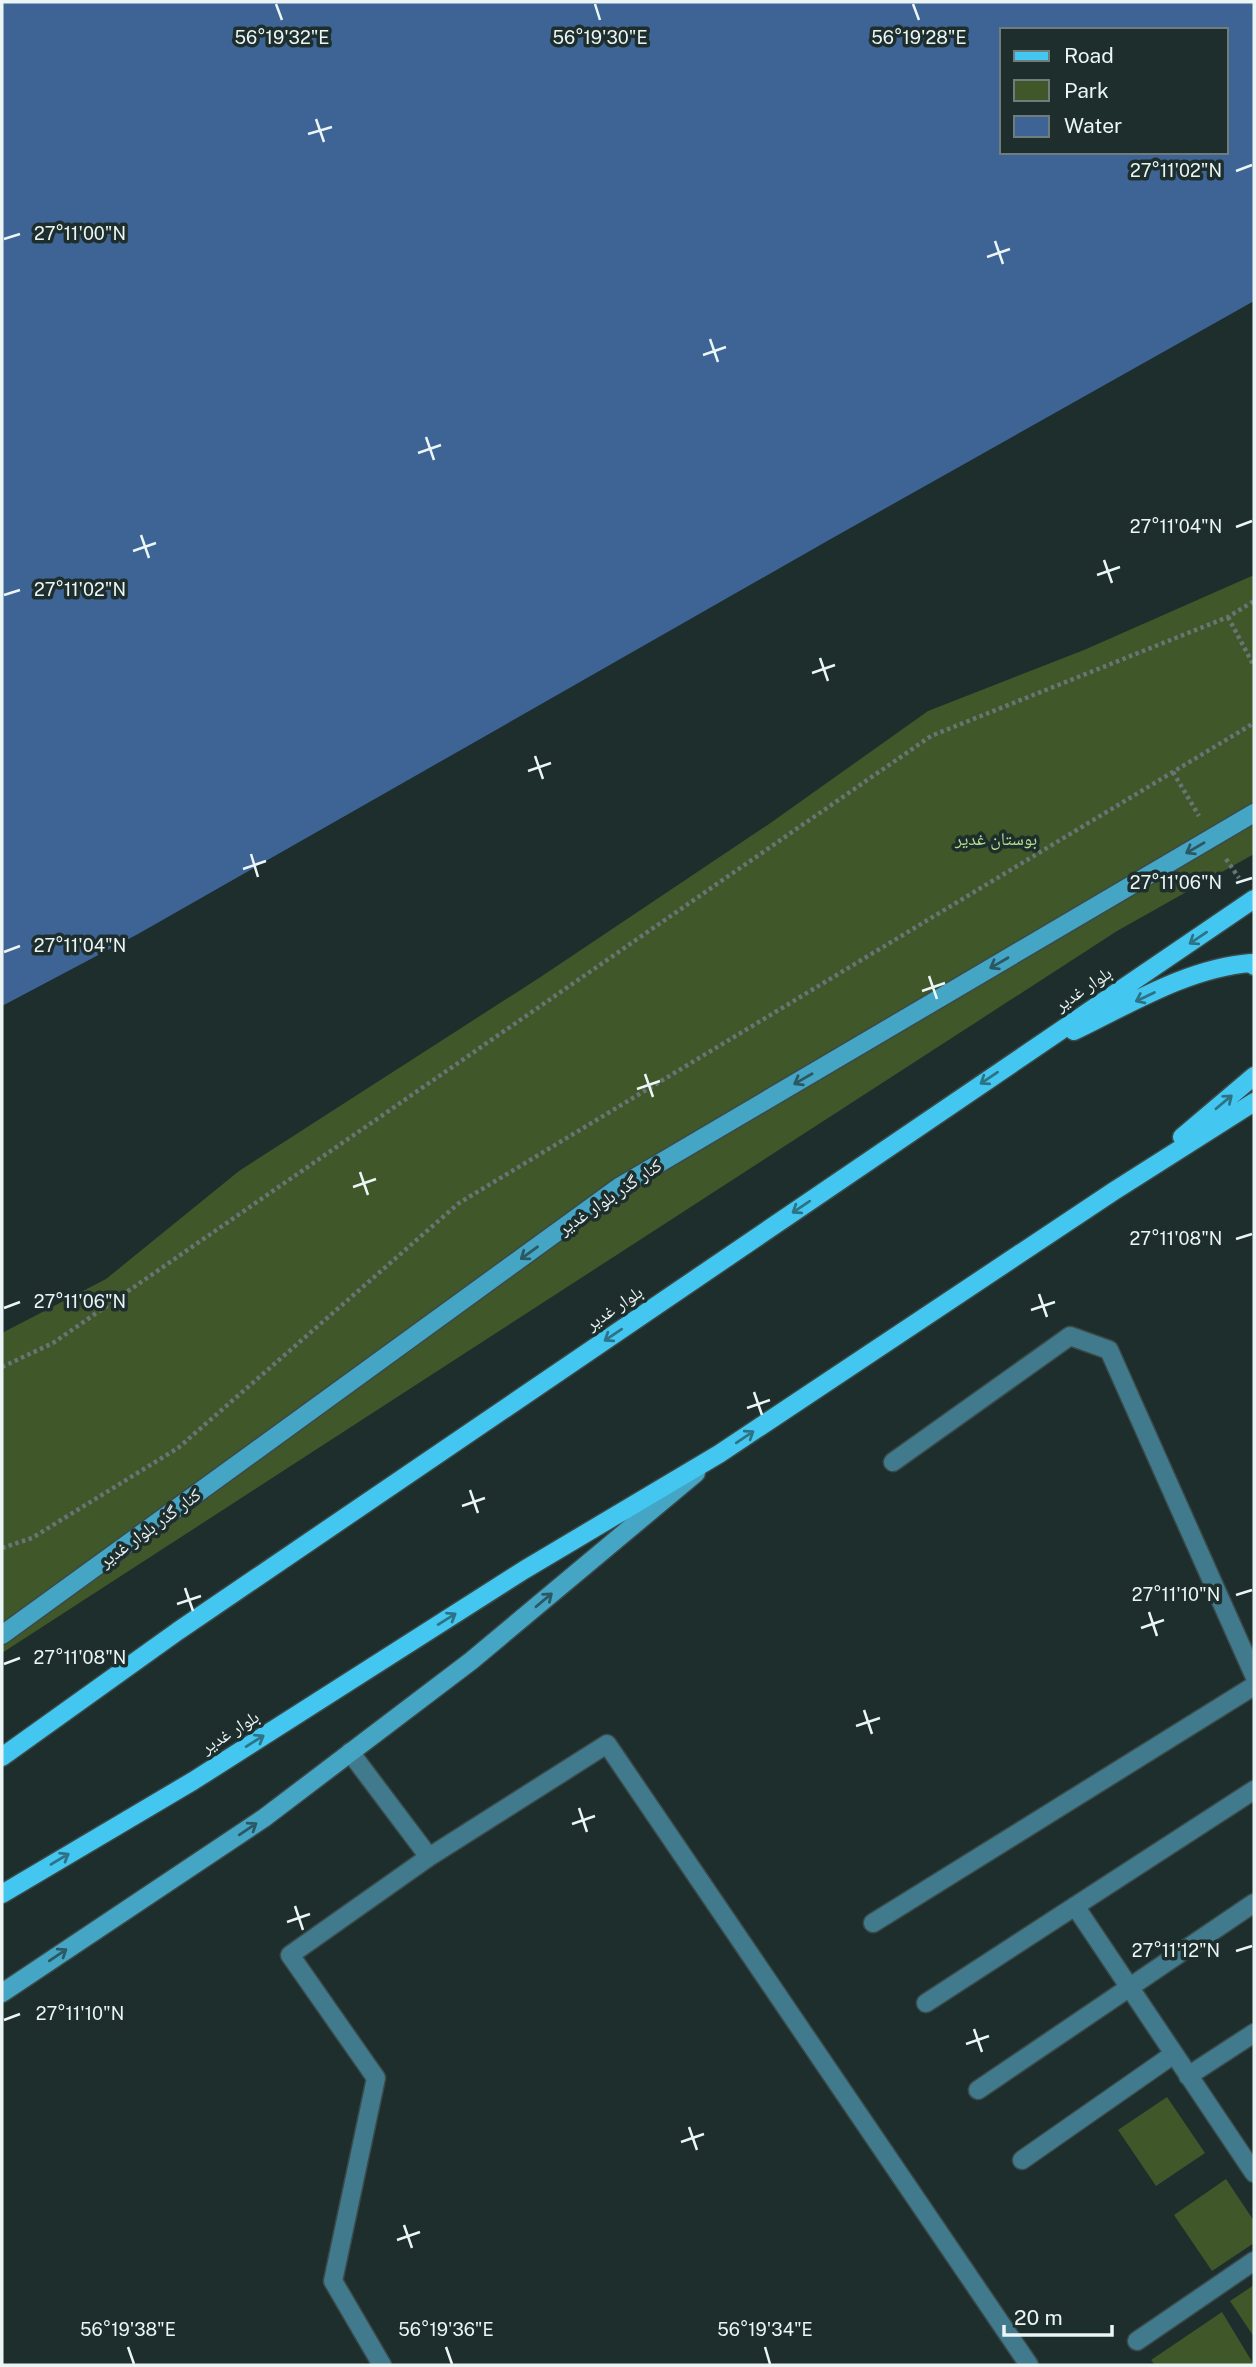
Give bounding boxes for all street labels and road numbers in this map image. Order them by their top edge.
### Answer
street label: بلوار غدیر [1049,962,1116,1016]
street label: کنار گذر بلوار غدیر [553,1154,666,1240]
street label: بلوار غدیر [580,1281,647,1335]
street label: کنار گذر بلوار غدیر [94,1483,205,1573]
street label: بلوار غدیر [196,1706,263,1759]

